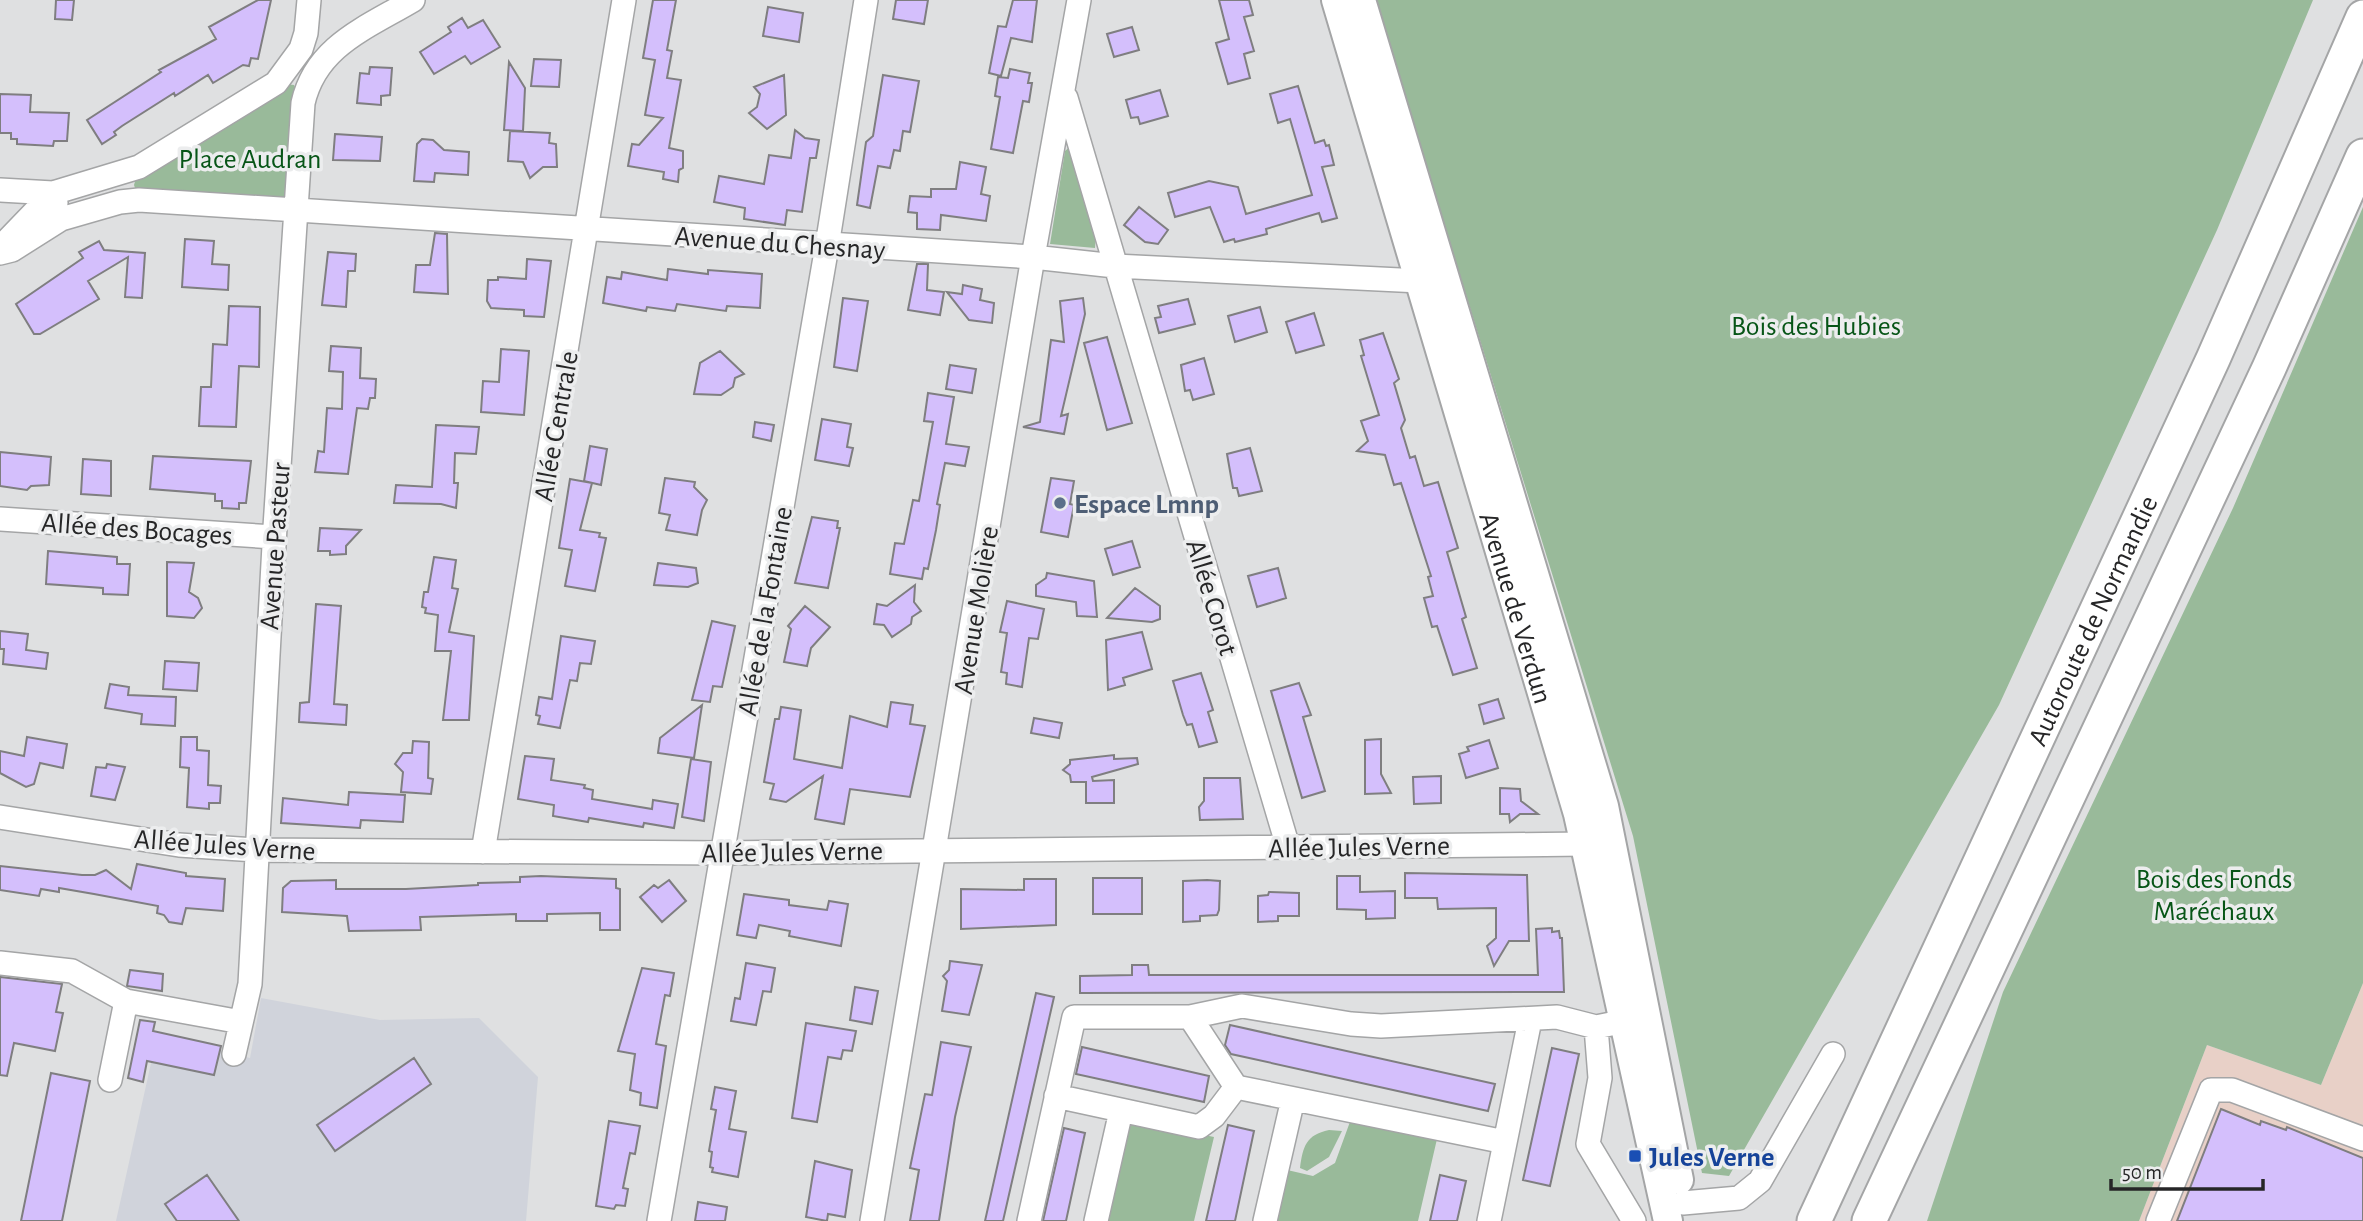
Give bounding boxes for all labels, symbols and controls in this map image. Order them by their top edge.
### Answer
park label: Place Audran [179,146,321,174]
street label: Avenue du Chesnay [674,223,886,265]
park label: Bois des Hubies [1731,313,1901,341]
street label: Allée Centrale [530,349,584,504]
street label: Avenue Pasteur [256,461,296,631]
place label: Espace Lmnp [1074,491,1219,519]
street label: Autoroute de Normandie [2024,492,2164,750]
marker: Espace Lmnp [1052,495,1068,511]
street label: Allée de la Fontaine [734,505,798,718]
street label: Allée des Bocages [40,509,233,551]
street label: Avenue de Verdun [1473,509,1556,707]
street label: Avenue Molière [950,524,1004,696]
street label: Allée Corot [1180,536,1242,659]
street label: Allée Jules Verne [133,826,317,866]
street label: Allée Jules Verne [1268,832,1450,864]
street label: Allée Jules Verne [701,837,883,869]
park label: Bois des Fonds Maréchaux [2136,866,2292,926]
place label: Jules Verne [1649,1144,1774,1172]
marker: Jules Verne [1627,1148,1643,1164]
scale bar [2111,1148,2263,1192]
text: 50 m [2122,1162,2162,1183]

